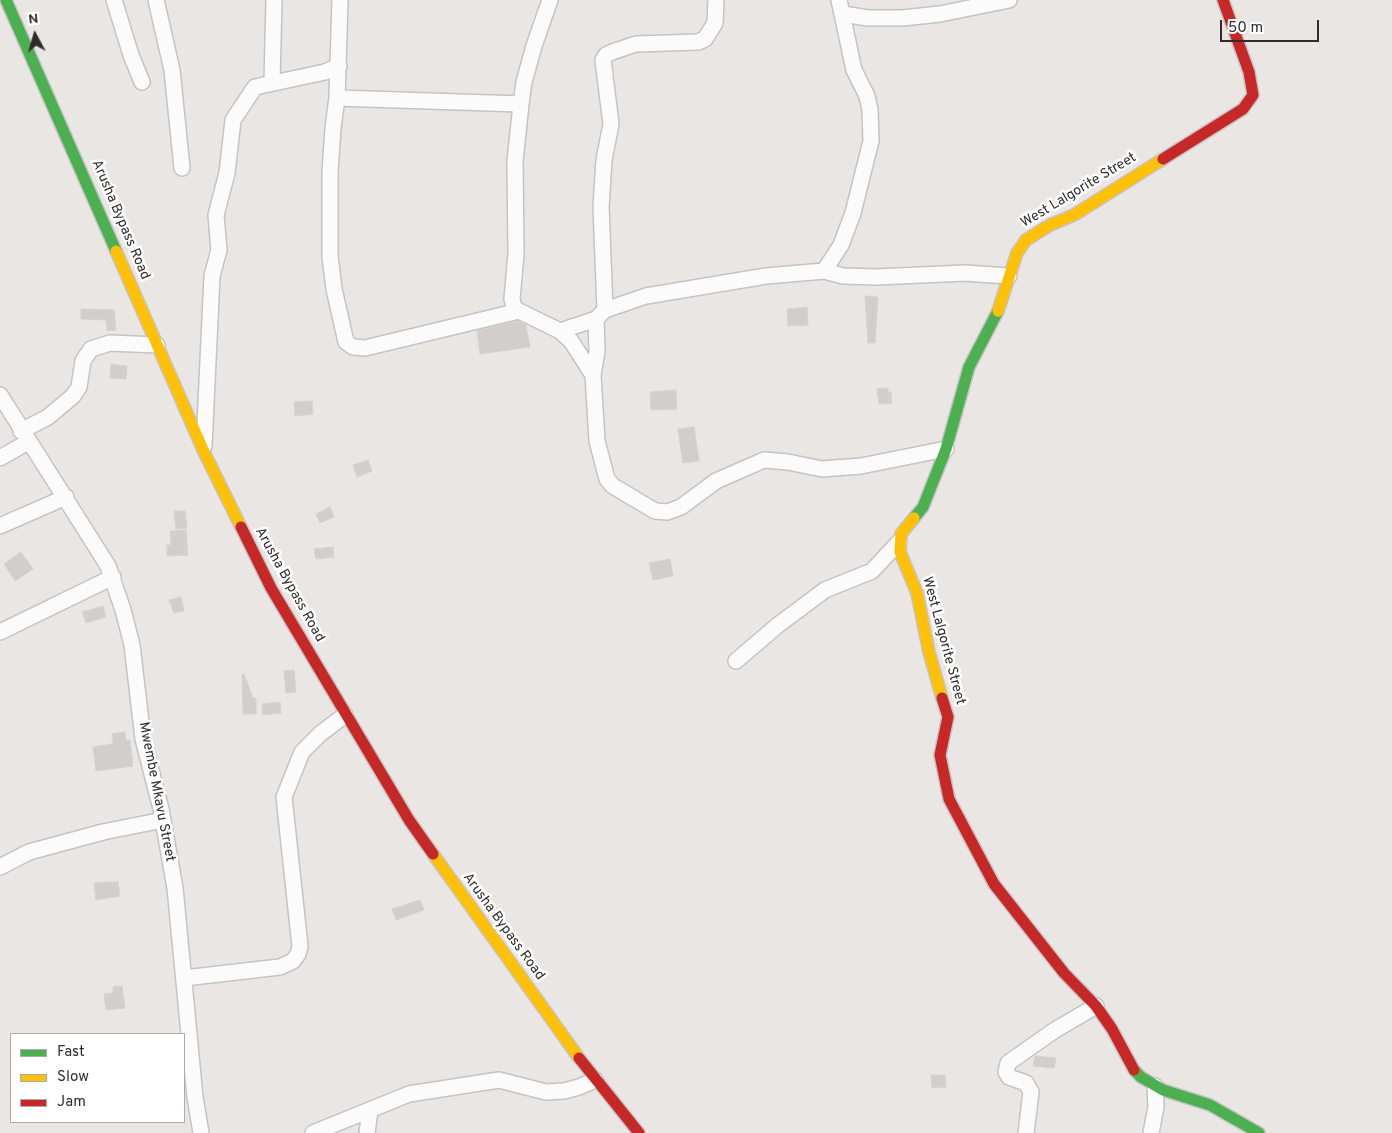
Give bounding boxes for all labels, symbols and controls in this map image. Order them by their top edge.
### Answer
north arrow [10,10,60,60]
scale bar [1222,10,1321,42]
text: N [27,11,39,29]
text: 50 m [1228,19,1263,38]
street label: West Lalgorite Street [1018,150,1140,232]
street label: Arusha Bypass Road [87,158,153,282]
street label: Arusha Bypass Road [251,525,327,645]
street label: West Lalgorite Street [918,575,968,707]
street label: Mwembe Mkavu Street [134,721,178,863]
street label: Arusha Bypass Road [458,870,548,984]
legend [10,1033,185,1123]
text: Fast [57,1043,85,1062]
text: Slow [57,1068,89,1087]
text: Jam [57,1093,86,1112]

